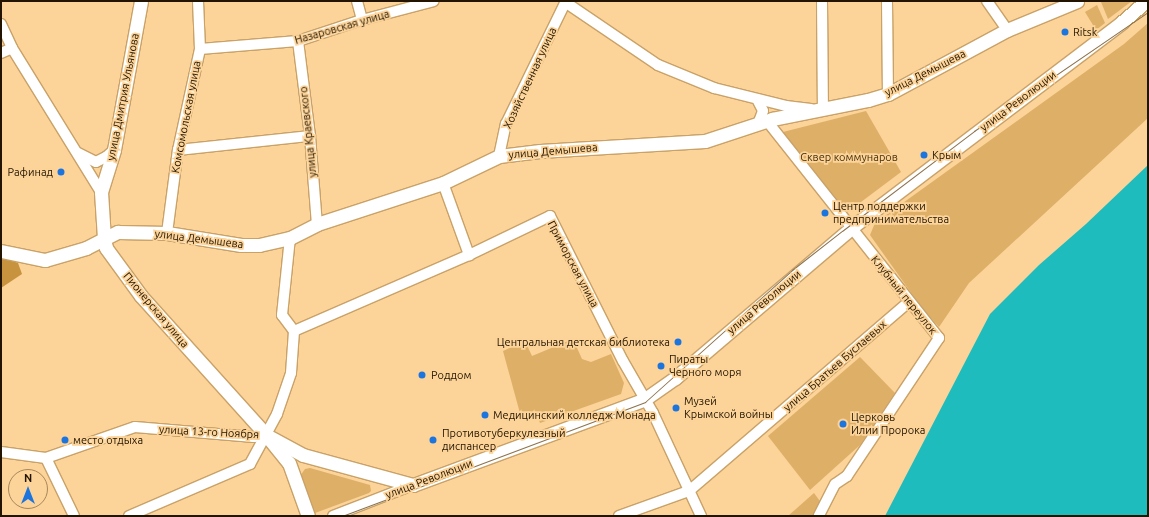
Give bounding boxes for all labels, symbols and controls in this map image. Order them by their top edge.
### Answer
street label: Назаровская улица [293,7,391,47]
street label: Хозяйственная улица [501,25,559,131]
place label: Ritsk [1073,25,1097,39]
marker: Ritsk [1060,27,1070,37]
street label: улица Дмитрия Ульянова [104,32,142,162]
street label: улица Демышева [882,47,968,99]
street label: Комсомольская улица [169,60,203,174]
street label: улица Революции [977,68,1059,134]
street label: улица Краевского [297,86,319,178]
street label: улица Демышева [508,141,598,161]
place label: Крым [932,148,961,162]
park label: Сквер коммунаров [800,150,898,164]
marker: Крым [919,150,929,160]
place label: Рафинад [7,165,53,179]
marker: Рафинад [56,167,66,177]
place label: Центр поддержки предпринимательства [833,200,949,226]
marker: Центр поддержки предпринимательства [820,208,830,218]
street label: Приморская улица [545,218,601,310]
street label: улица Демышева [154,227,244,251]
street label: Клубный переулок [868,253,940,337]
street label: улица Революции [724,267,804,337]
street label: Пионерская улица [121,270,191,350]
street label: улица Братьев Буслаевых [781,318,889,414]
place label: Центральная детская библиотека [497,335,670,349]
marker: Центральная детская библиотека [673,337,683,347]
place label: Пираты Черного моря [669,353,741,379]
marker: Пираты Черного моря [656,361,666,371]
place label: Роддом [431,368,471,382]
marker: Роддом [416,369,428,381]
place label: Музей Крымской войны [684,395,773,421]
marker: Музей Крымской войны [671,403,681,413]
place label: Медицинский колледж Монада [493,408,656,422]
marker: Медицинский колледж Монада [480,410,490,420]
place label: Церковь Илии Пророка [851,411,925,437]
marker: Церковь Илии Пророка [838,419,848,429]
street label: улица 13-го Ноября [159,423,259,441]
place label: Противотуберкулезный диспансер [442,427,565,453]
place label: место отдыха [73,433,143,447]
marker: Противотуберкулезный диспансер [427,434,439,446]
marker: место отдыха [60,435,70,445]
street label: улица Революции [384,456,474,502]
north arrow [8,469,48,509]
text: N [24,472,32,484]

